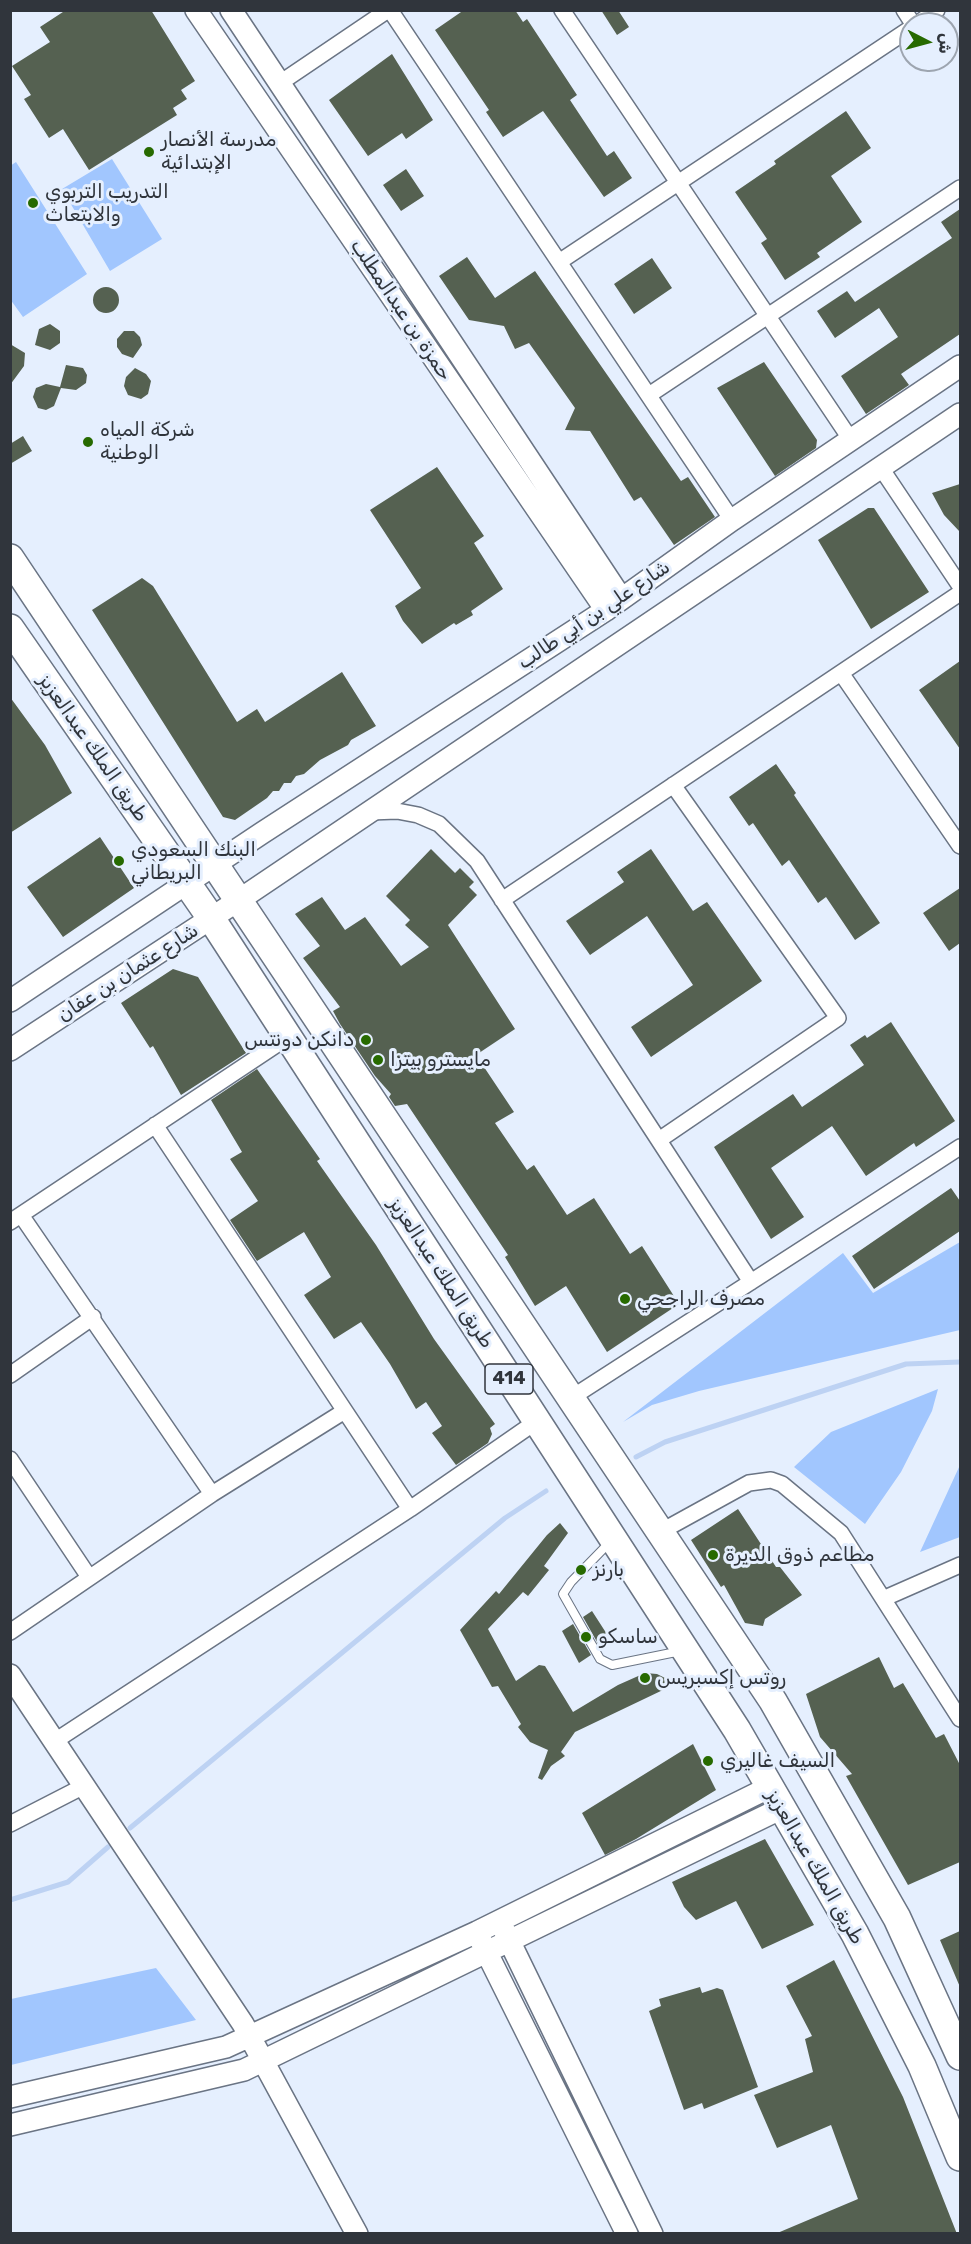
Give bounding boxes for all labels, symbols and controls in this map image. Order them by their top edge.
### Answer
north arrow [899,12,959,72]
text: ش [935,33,956,55]
place label: مدرسة الأنصار الإبتدائية [161,128,276,175]
marker: مدرسة الأنصار الإبتدائية [142,145,156,159]
place label: التدريب التربوي والابتعاث [45,180,169,227]
marker: التدريب التربوي والابتعاث [26,196,40,210]
street label: حمزة بن عبدالمطلب [345,235,457,385]
place label: شركة المياه الوطنية [100,418,195,465]
marker: شركة المياه الوطنية [81,435,95,449]
street label: شارع علي بن أبي طالب [513,555,675,675]
street label: طريق الملك عبدالعزيز [33,669,153,827]
place label: البنك السعودي البريطاني [131,838,256,885]
marker: البنك السعودي البريطاني [112,854,126,868]
street label: شارع عثمان بن عفان [53,919,203,1027]
place label: دانكن دونتس [244,1028,354,1052]
marker: دانكن دونتس [359,1033,373,1047]
place label: مايسترو بيتزا [390,1048,491,1072]
marker: مايسترو بيتزا [371,1053,385,1067]
street label: طريق الملك عبدالعزيز [383,1193,499,1353]
place label: مصرف الراجحي [637,1287,765,1311]
marker: مصرف الراجحي [618,1292,632,1306]
road number: 414 [485,1364,533,1394]
place label: مطاعم ذوق الديرة [725,1543,874,1567]
marker: مطاعم ذوق الديرة [706,1548,720,1562]
place label: بارنز [593,1558,624,1582]
marker: بارنز [574,1563,588,1577]
place label: ساسكو [598,1625,658,1649]
marker: ساسكو [579,1630,593,1644]
place label: روتس إكسبريس [657,1666,786,1690]
marker: روتس إكسبريس [638,1671,652,1685]
place label: السيف غاليري [720,1749,835,1773]
marker: السيف غاليري [701,1754,715,1768]
street label: طريق الملك عبدالعزيز [761,1785,869,1949]

